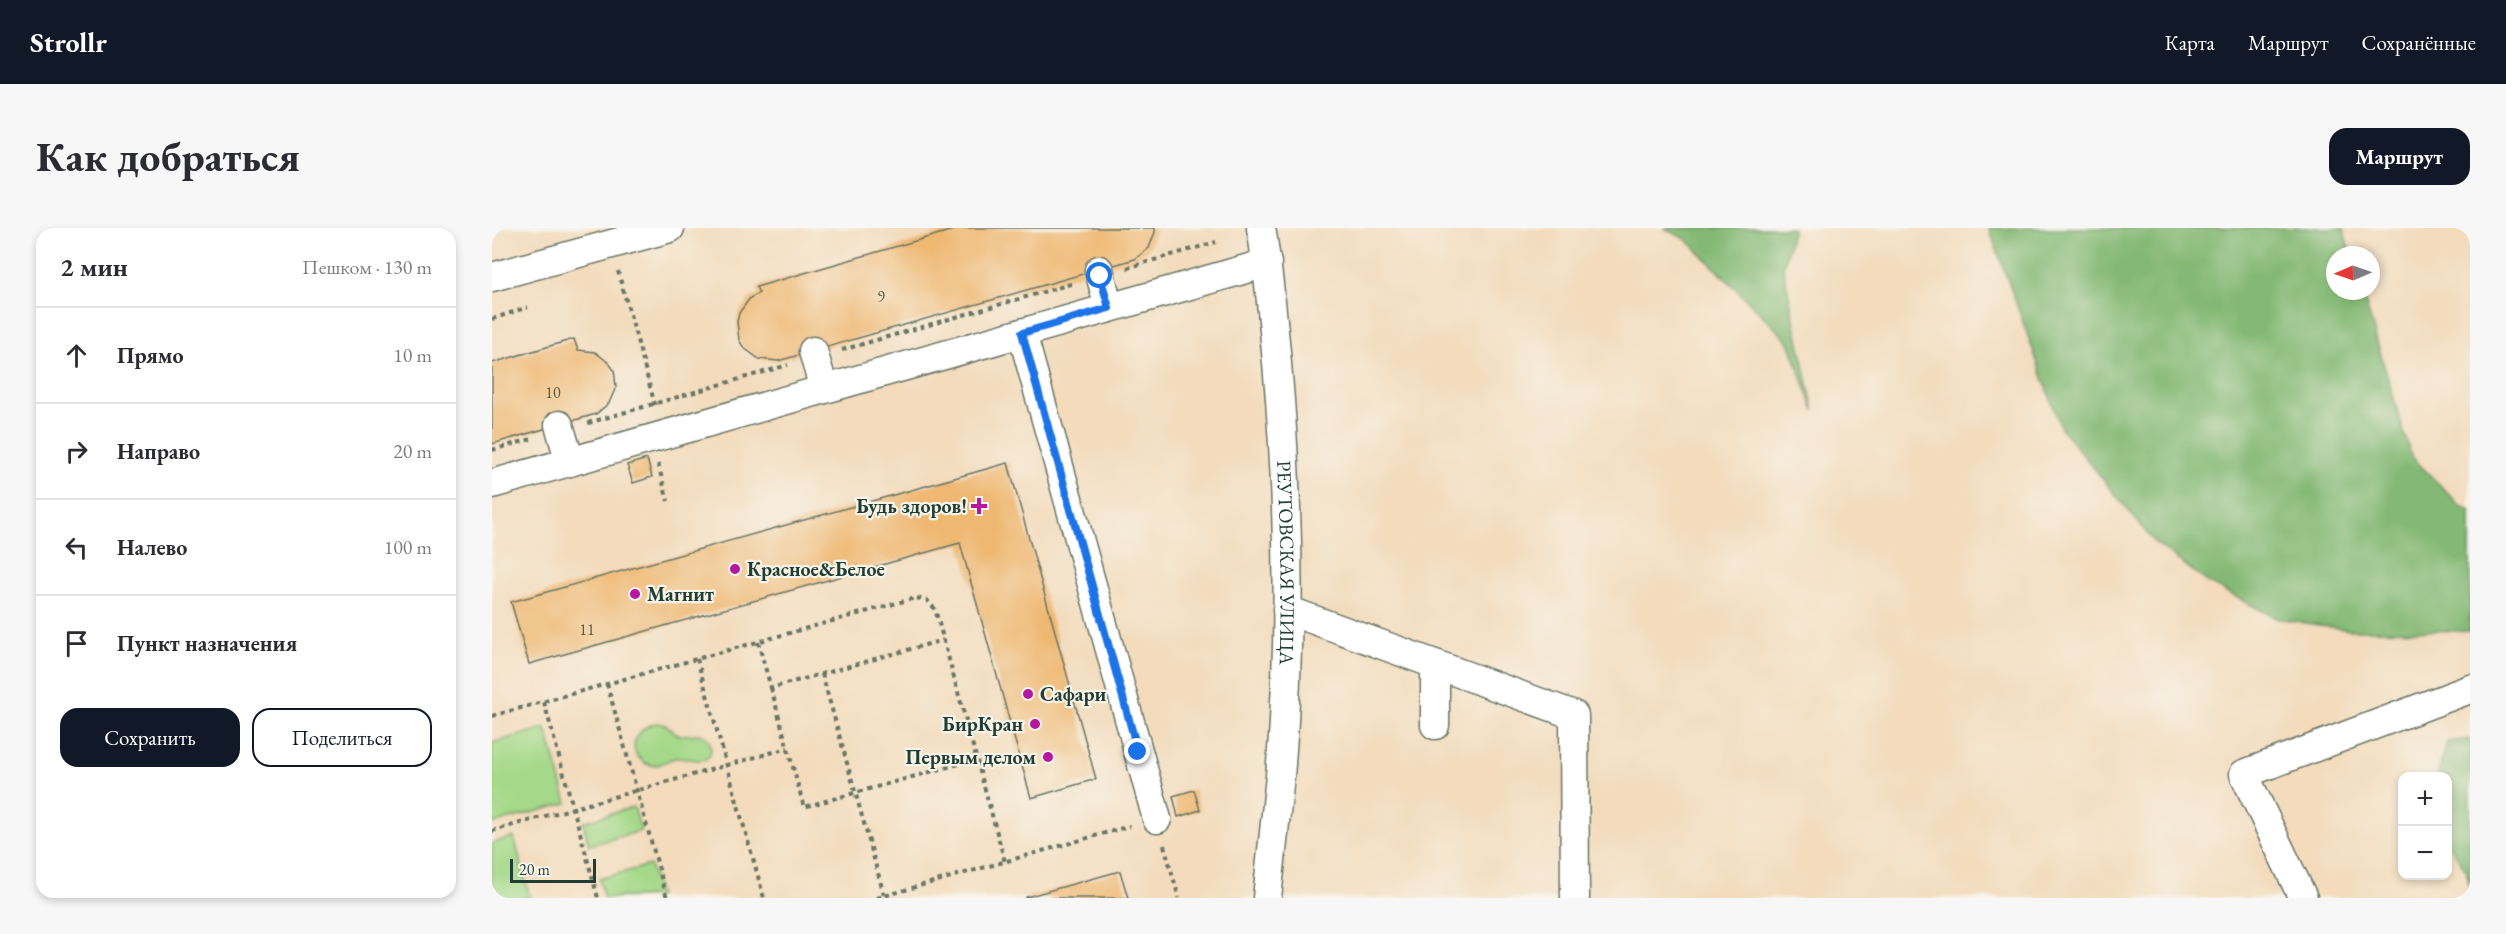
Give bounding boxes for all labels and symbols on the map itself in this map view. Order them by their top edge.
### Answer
north arrow [2326,246,2380,300]
route start [1086,262,1112,288]
house number: 9 [877,286,885,307]
house number: 10 [545,382,561,403]
street label: РЕУТОВСКАЯ УЛИЦА [1271,460,1301,666]
place label: Будь здоров! [856,493,967,519]
marker: Будь здоров! [972,499,986,513]
place label: Красное&Белое [747,556,885,582]
marker: Красное&Белое [728,562,742,576]
place label: Магнит [647,581,714,607]
marker: Магнит [628,587,642,601]
house number: 11 [579,619,595,640]
place label: Сафари [1040,681,1107,707]
marker: Сафари [1021,687,1035,701]
place label: БирКран [942,711,1023,737]
marker: БирКран [1028,717,1042,731]
route end [1124,738,1150,764]
place label: Первым делом [906,744,1037,770]
marker: Первым делом [1041,750,1055,764]
scale bar [510,856,596,884]

